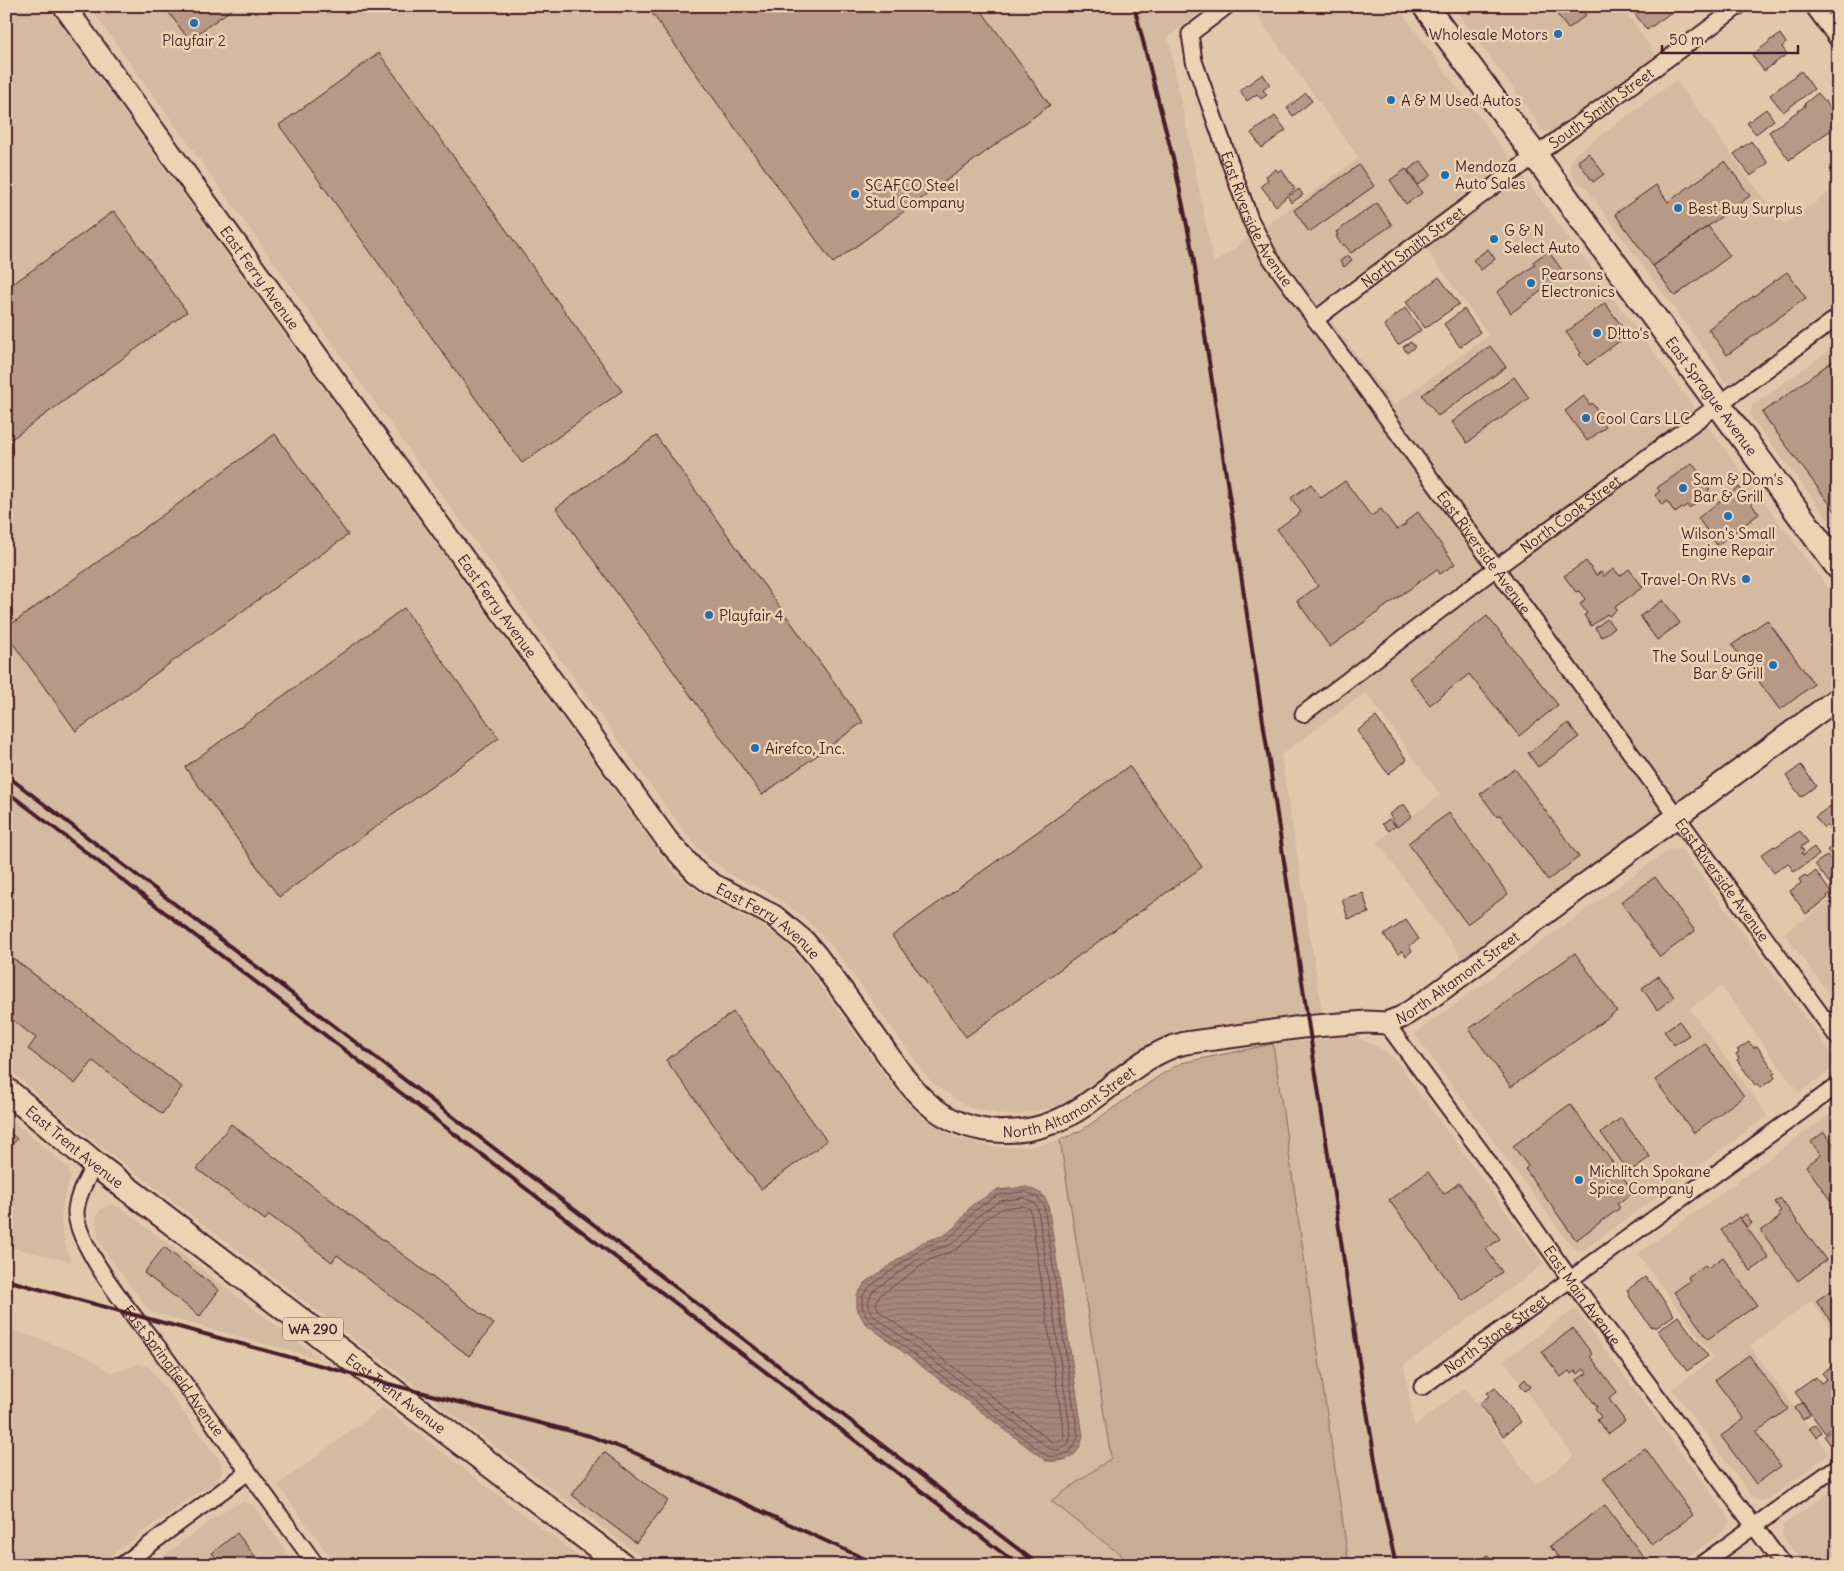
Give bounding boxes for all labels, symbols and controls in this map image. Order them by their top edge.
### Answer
marker: Playfair 2 [188,17,200,29]
scale bar [1662,22,1798,54]
place label: Wholesale Motors [1429,25,1548,44]
marker: Wholesale Motors [1552,28,1564,40]
text: 50 m [1669,30,1704,49]
place label: Playfair 2 [162,31,226,50]
street label: South Smith Street [1545,63,1657,152]
place label: A & M Used Autos [1401,91,1521,110]
marker: A & M Used Autos [1385,94,1397,106]
street label: East Riverside Avenue [1217,149,1297,290]
place label: Mendoza Auto Sales [1455,157,1526,193]
marker: Mendoza Auto Sales [1439,169,1451,181]
place label: SCAFCO Steel Stud Company [865,176,965,212]
marker: SCAFCO Steel Stud Company [849,188,861,200]
place label: Best Buy Surplus [1688,199,1803,218]
street label: North Smith Street [1357,202,1468,291]
marker: Best Buy Surplus [1672,202,1684,214]
place label: G & N Select Auto [1504,221,1580,257]
street label: East Ferry Avenue [217,222,304,333]
marker: G & N Select Auto [1488,233,1500,245]
place label: Pearsons Electronics [1541,265,1615,301]
marker: Pearsons Electronics [1525,277,1537,289]
place label: D!tto's [1607,324,1649,343]
marker: D!tto's [1591,327,1603,339]
street label: East Sprague Avenue [1662,333,1762,459]
place label: Cool Cars LLC [1596,409,1690,428]
marker: Cool Cars LLC [1580,412,1592,424]
street label: North Cook Street [1516,470,1624,557]
place label: Sam & Dom's Bar & Grill [1693,470,1784,506]
marker: Sam & Dom's Bar & Grill [1677,482,1689,494]
street label: East Riverside Avenue [1433,487,1536,617]
marker: Wilson's Small Engine Repair [1722,510,1734,522]
place label: Wilson's Small Engine Repair [1681,524,1775,560]
street label: East Ferry Avenue [454,550,541,661]
place label: Travel-On RVs [1640,570,1736,589]
marker: Travel-On RVs [1740,573,1752,585]
place label: Playfair 4 [719,606,784,625]
marker: Playfair 4 [703,609,715,621]
place label: The Soul Lounge Bar & Grill [1652,647,1763,683]
marker: The Soul Lounge Bar & Grill [1767,659,1779,671]
place label: Airefco, Inc. [765,739,845,758]
marker: Airefco, Inc. [749,742,761,754]
street label: East Riverside Avenue [1671,814,1774,945]
street label: East Ferry Avenue [713,878,824,963]
street label: North Altamont Street [1393,927,1523,1028]
street label: North Altamont Street [1002,1062,1138,1141]
street label: East Trent Avenue [22,1101,128,1192]
place label: Michlitch Spokane Spice Company [1589,1162,1711,1198]
marker: Michlitch Spokane Spice Company [1573,1174,1585,1186]
street label: East Main Avenue [1540,1242,1626,1349]
street label: North Stone Street [1440,1289,1551,1378]
street label: East Springfield Avenue [119,1301,229,1440]
road number: WA 290 [283,1318,343,1340]
street label: East Trent Avenue [342,1349,450,1437]

